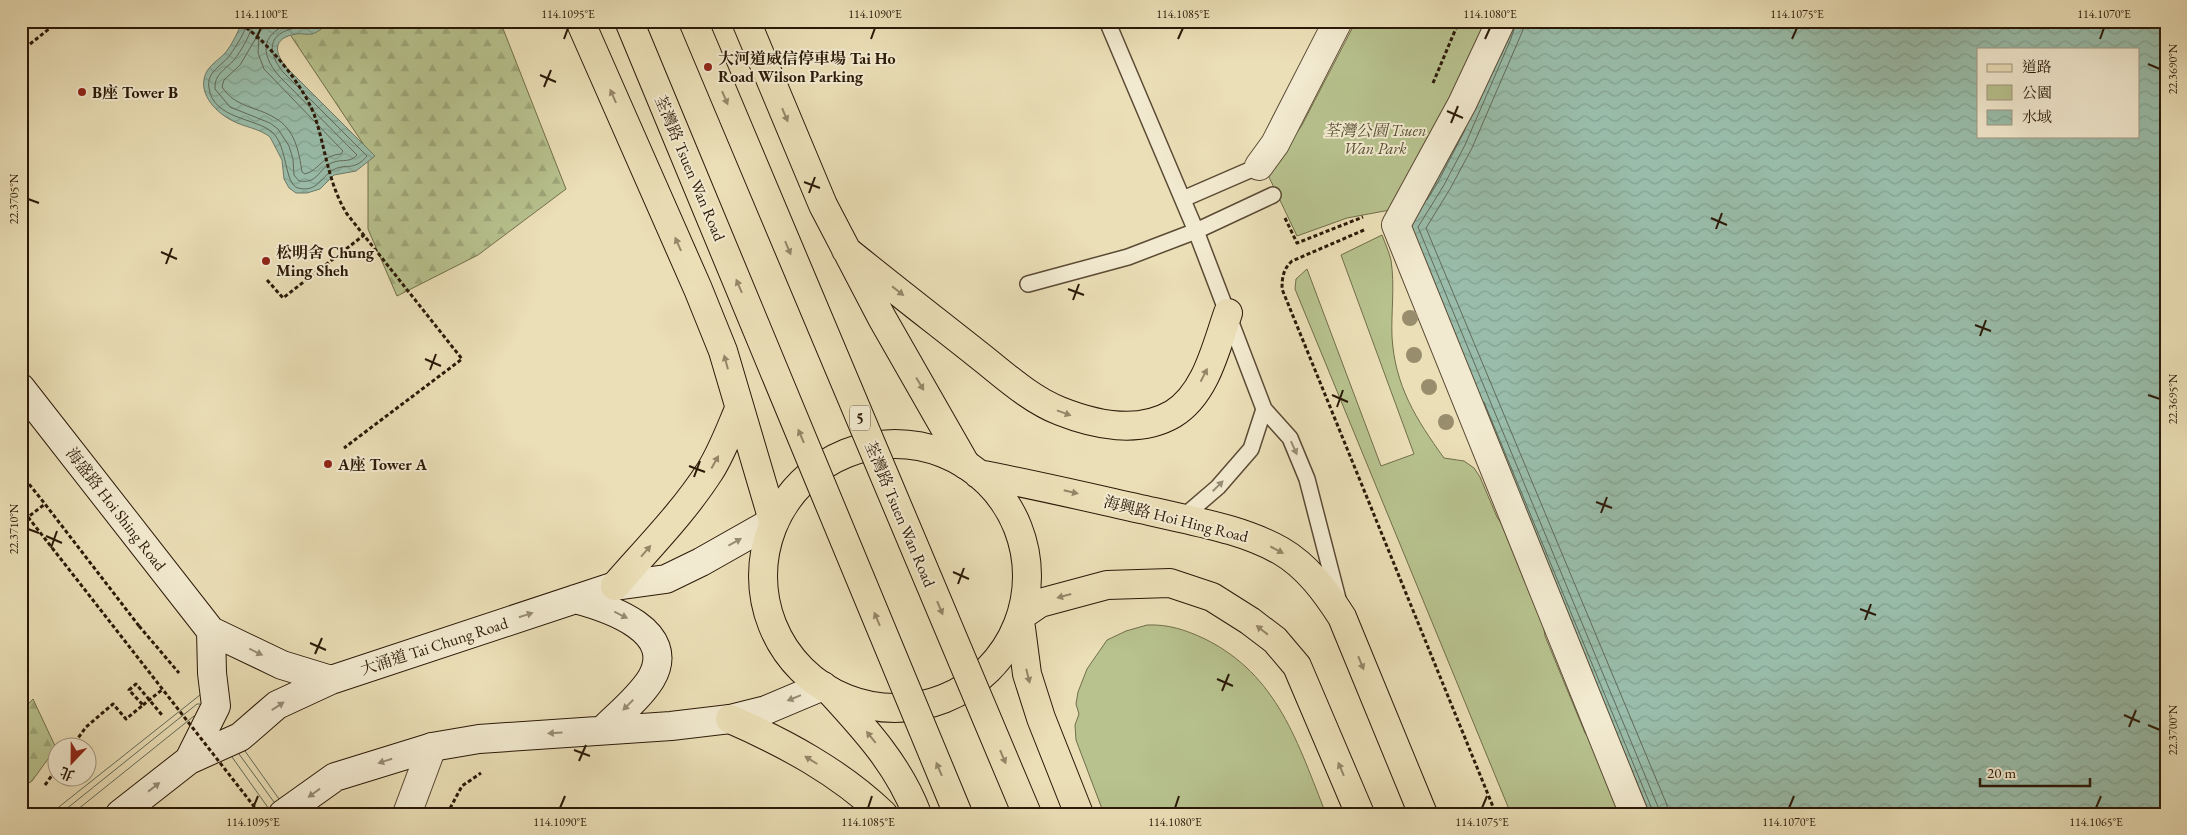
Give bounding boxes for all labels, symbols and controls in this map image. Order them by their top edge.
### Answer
text: 114.1100°E [234,6,288,22]
text: 114.1095°E [541,6,595,22]
text: 114.1090°E [848,6,902,22]
text: 114.1085°E [1156,6,1210,22]
text: 114.1080°E [1463,6,1517,22]
text: 114.1075°E [1770,6,1824,22]
text: 114.1070°E [2077,6,2131,22]
text: 22.3690°N [2165,43,2181,94]
place label: 大河道威信停車場 Tai Ho Road Wilson Parking [718,48,896,87]
legend [1977,48,2140,138]
text: 道路 [2022,57,2052,76]
marker: 大河道威信停車場 Tai Ho Road Wilson Parking [702,61,714,73]
place label: B座 Tower B [92,82,178,103]
text: 公園 [2022,83,2052,102]
marker: B座 Tower B [76,86,88,98]
one-way arrow [608,89,616,103]
one-way arrow [722,91,730,105]
street label: 荃灣路 Tsuen Wan Road [650,92,731,245]
text: 水域 [2022,107,2052,126]
one-way arrow [781,108,789,122]
park label: 荃灣公園 Tsuen Wan Park [1324,120,1426,159]
text: 22.3705°N [6,173,22,224]
one-way arrow [674,237,682,251]
one-way arrow [785,241,793,255]
place label: 松明舍 Chung Ming Sheh [276,242,375,281]
marker: 松明舍 Chung Ming Sheh [260,255,272,267]
one-way arrow [735,278,743,293]
one-way arrow [891,286,904,297]
one-way arrow [722,354,730,369]
one-way arrow [1200,368,1208,383]
text: 22.3695°N [2165,373,2181,424]
one-way arrow [915,377,924,390]
road number: 5 [850,406,870,430]
one-way arrow [1057,409,1072,417]
one-way arrow [797,429,805,443]
street label: 荃灣路 Tsuen Wan Road [860,438,941,591]
one-way arrow [1290,441,1298,455]
street label: 海盛路 Hoi Shing Road [61,443,171,576]
place label: A座 Tower A [337,454,428,475]
one-way arrow [711,454,719,469]
marker: A座 Tower A [322,458,334,470]
one-way arrow [1212,480,1224,492]
one-way arrow [1063,489,1079,497]
street label: 海興路 Hoi Hing Road [1102,491,1251,547]
text: 22.3710°N [6,503,22,554]
one-way arrow [729,538,742,547]
one-way arrow [640,545,651,558]
one-way arrow [1270,546,1285,554]
one-way arrow [1057,592,1072,600]
one-way arrow [936,601,944,615]
one-way arrow [519,611,534,618]
one-way arrow [614,611,628,619]
street label: 大涌道 Tai Chung Road [358,612,511,680]
one-way arrow [872,612,880,626]
one-way arrow [1256,624,1269,635]
one-way arrow [248,648,263,656]
one-way arrow [1357,656,1365,671]
one-way arrow [1024,668,1032,683]
one-way arrow [787,695,802,702]
one-way arrow [623,698,635,710]
one-way arrow [271,701,285,711]
text: 22.3700°N [2165,704,2181,755]
one-way arrow [547,729,563,737]
one-way arrow [865,730,876,743]
north arrow [48,738,98,788]
one-way arrow [999,750,1007,764]
scale bar [1980,755,2090,787]
one-way arrow [804,756,818,765]
one-way arrow [377,757,392,765]
one-way arrow [935,761,943,776]
one-way arrow [1336,762,1344,776]
text: 北 [57,763,77,785]
text: 20 m [1987,763,2016,782]
one-way arrow [147,782,161,792]
one-way arrow [307,788,321,798]
text: 114.1095°E [226,814,280,830]
text: 114.1090°E [533,814,587,830]
text: 114.1085°E [841,814,895,830]
text: 114.1080°E [1148,814,1202,830]
text: 114.1075°E [1455,814,1509,830]
text: 114.1070°E [1762,814,1816,830]
text: 114.1065°E [2069,814,2123,830]

